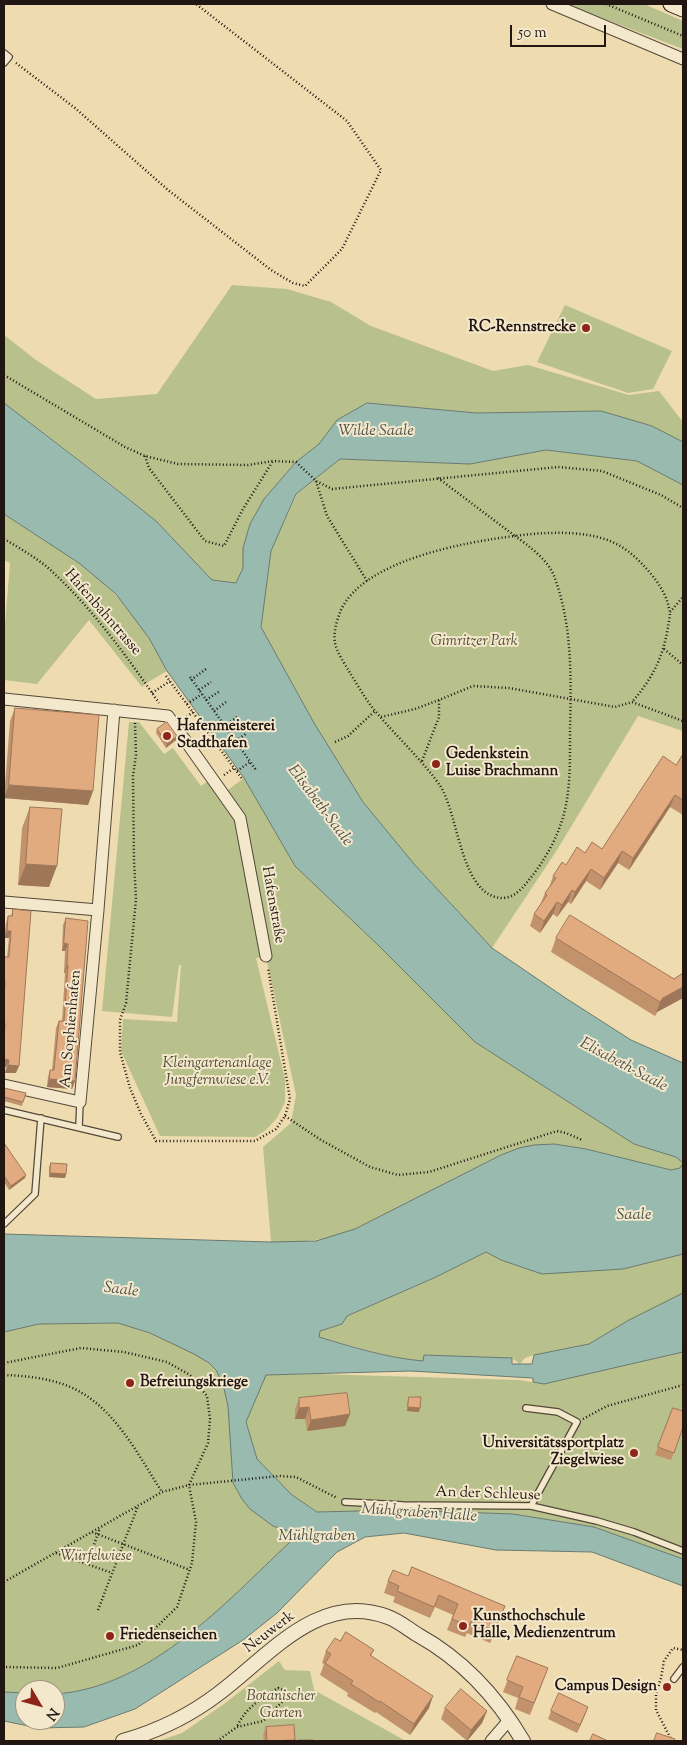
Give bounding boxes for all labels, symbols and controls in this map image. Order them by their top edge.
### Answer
scale bar [512,15,608,47]
text: 50 m [518,23,547,44]
place label: RC-Rennstrecke [469,319,576,337]
marker: RC-Rennstrecke [580,322,592,334]
water label: Wilde Saale [338,422,414,442]
street label: Hafenbahntrasse [60,566,144,660]
park label: Gimritzer Park [431,633,517,651]
place label: Hafenmeisterei Stadthafen [177,718,275,753]
marker: Hafenmeisterei Stadthafen [161,730,173,742]
place label: Gedenkstein Luise Brachmann [446,746,558,781]
marker: Gedenkstein Luise Brachmann [430,758,442,770]
water label: Elisabeth-Saale [282,762,356,850]
street label: Hafenstraße [256,865,288,945]
street label: Am Sophienhafen [58,969,86,1089]
water label: Elisabeth-Saale [576,1035,670,1097]
park label: Kleingartenanlage Jungfernwiese e.V. [163,1055,271,1090]
water label: Saale [617,1206,651,1226]
water label: Saale [103,1279,139,1303]
place label: Befreiungskriege [140,1374,248,1392]
marker: Befreiungskriege [124,1377,136,1389]
place label: Universitätssportplatz Ziegelwiese [483,1435,624,1470]
marker: Universitätssportplatz Ziegelwiese [628,1447,640,1459]
street label: An der Schleuse [435,1484,541,1506]
water label: Mühlgraben Halle [361,1500,477,1528]
water label: Mühlgraben [278,1527,356,1547]
park label: Würfelwiese [60,1548,132,1566]
street label: Neuwerk [241,1608,299,1658]
place label: Kunsthochschule Halle, Medienzentrum [473,1608,616,1643]
marker: Kunsthochschule Halle, Medienzentrum [457,1620,469,1632]
place label: Friedenseichen [120,1627,217,1645]
marker: Friedenseichen [104,1630,116,1642]
place label: Campus Design [555,1678,657,1696]
north arrow [15,1680,65,1730]
marker: Campus Design [661,1681,673,1693]
park label: Botanischer Garten [246,1688,316,1723]
text: N [40,1703,63,1724]

